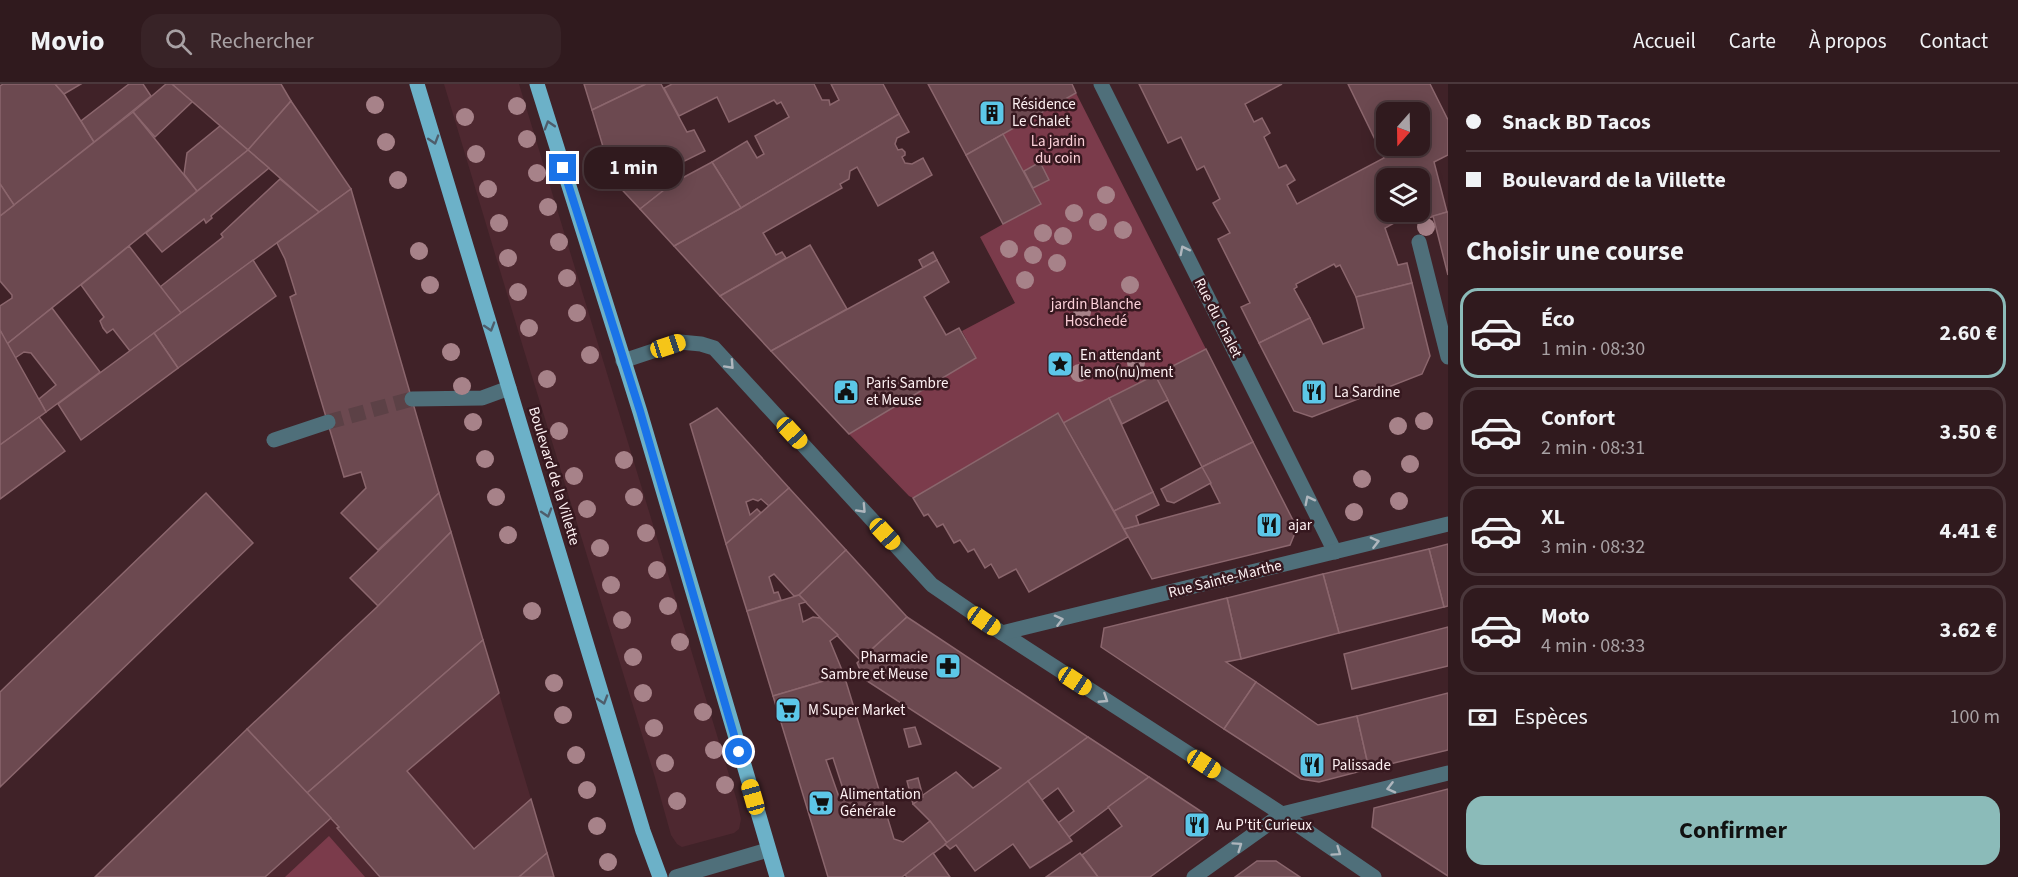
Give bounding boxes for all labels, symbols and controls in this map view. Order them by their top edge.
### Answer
search box [141,14,561,68]
text: Movio [30,21,105,61]
icon: search [162,25,195,58]
text: Rechercher [210,25,314,57]
text: Accueil [1633,26,1696,56]
text: Carte [1729,26,1776,56]
text: À propos [1809,26,1886,56]
text: Contact [1919,26,1988,56]
place label: Résidence Le Chalet [1012,94,1076,132]
building icon: Résidence Le Chalet [977,98,1007,128]
north arrow [1376,102,1430,156]
map controls [1376,102,1430,222]
text: Snack BD Tacos [1502,106,1651,138]
one-way arrow [544,120,557,131]
park label: La jardin du coin [1031,131,1085,169]
one-way arrow [427,134,439,145]
callout: 1 min [584,147,683,189]
route end [549,154,576,181]
text: 1 min [609,154,658,182]
text: Boulevard de la Villette [1502,164,1726,196]
button: layers [1376,168,1430,222]
text: Choisir une course [1466,232,1684,271]
one-way arrow [1180,246,1191,256]
street label: Rue du Chalet [1189,274,1247,362]
park label: jardin Blanche Hoschedé [1050,294,1141,332]
text: Éco [1541,303,1575,335]
icon: car [1469,306,1523,360]
text: 2.60 € [1940,317,1997,349]
one-way arrow [483,321,495,332]
car [648,332,688,360]
text: 1 min · 08:30 [1541,335,1645,363]
place label: En attendant le mo(nu)ment [1080,345,1173,383]
place icon: En attendant le mo(nu)ment [1045,349,1075,379]
one-way arrow [723,359,734,369]
place label: Paris Sambre et Meuse [866,373,948,411]
public building icon: Paris Sambre et Meuse [831,377,861,407]
restaurant icon: La Sardine [1299,377,1329,407]
place label: La Sardine [1334,382,1400,403]
text: Confort [1541,402,1615,434]
street label: Boulevard de la Villette [523,404,585,548]
icon: car [1469,405,1523,459]
car [773,414,811,452]
text: 3.50 € [1940,416,1997,448]
text: 2 min · 08:31 [1541,434,1645,462]
one-way arrow [1305,495,1316,506]
text: XL [1541,501,1565,533]
one-way arrow [855,502,866,513]
icon: car [1469,504,1523,558]
one-way arrow [540,507,552,518]
restaurant icon: ajar [1254,510,1284,540]
car [866,515,904,553]
place label: ajar [1288,515,1313,536]
text: 4.41 € [1940,515,1997,547]
text: 3 min · 08:32 [1541,533,1645,561]
one-way arrow [1370,537,1380,550]
street label: Rue Sainte-Marthe [1166,555,1284,603]
text: Moto [1541,600,1590,632]
car [964,603,1004,639]
icon: car [1469,603,1523,657]
one-way arrow [1053,614,1063,627]
text: 3.62 € [1940,614,1997,646]
text: 4 min · 08:33 [1541,632,1645,660]
place label: Pharmacie Sambre et Meuse [821,647,928,685]
pharmacy icon: Pharmacie Sambre et Meuse [933,651,963,681]
car [1055,664,1095,698]
one-way arrow [1098,692,1108,704]
one-way arrow [596,694,608,705]
supermarket icon: M Super Market [773,695,803,725]
place label: M Super Market [808,700,905,721]
icon: cash [1466,701,1499,734]
text: Espèces [1514,701,1588,733]
text: 100 m [1950,703,2000,731]
route start [725,738,752,765]
car [1184,747,1224,781]
restaurant icon: Palissade [1297,750,1327,780]
place label: Palissade [1332,755,1391,776]
car [739,777,767,817]
one-way arrow [1386,780,1396,793]
place label: Alimentation Générale [840,784,921,822]
supermarket icon: Alimentation Générale [806,788,836,818]
button: Confirmer [1466,796,2000,865]
restaurant icon: Au P'tit Curieux [1182,810,1212,840]
place label: Au P'tit Curieux [1216,815,1312,836]
one-way arrow [1232,842,1243,853]
one-way arrow [1331,845,1342,856]

